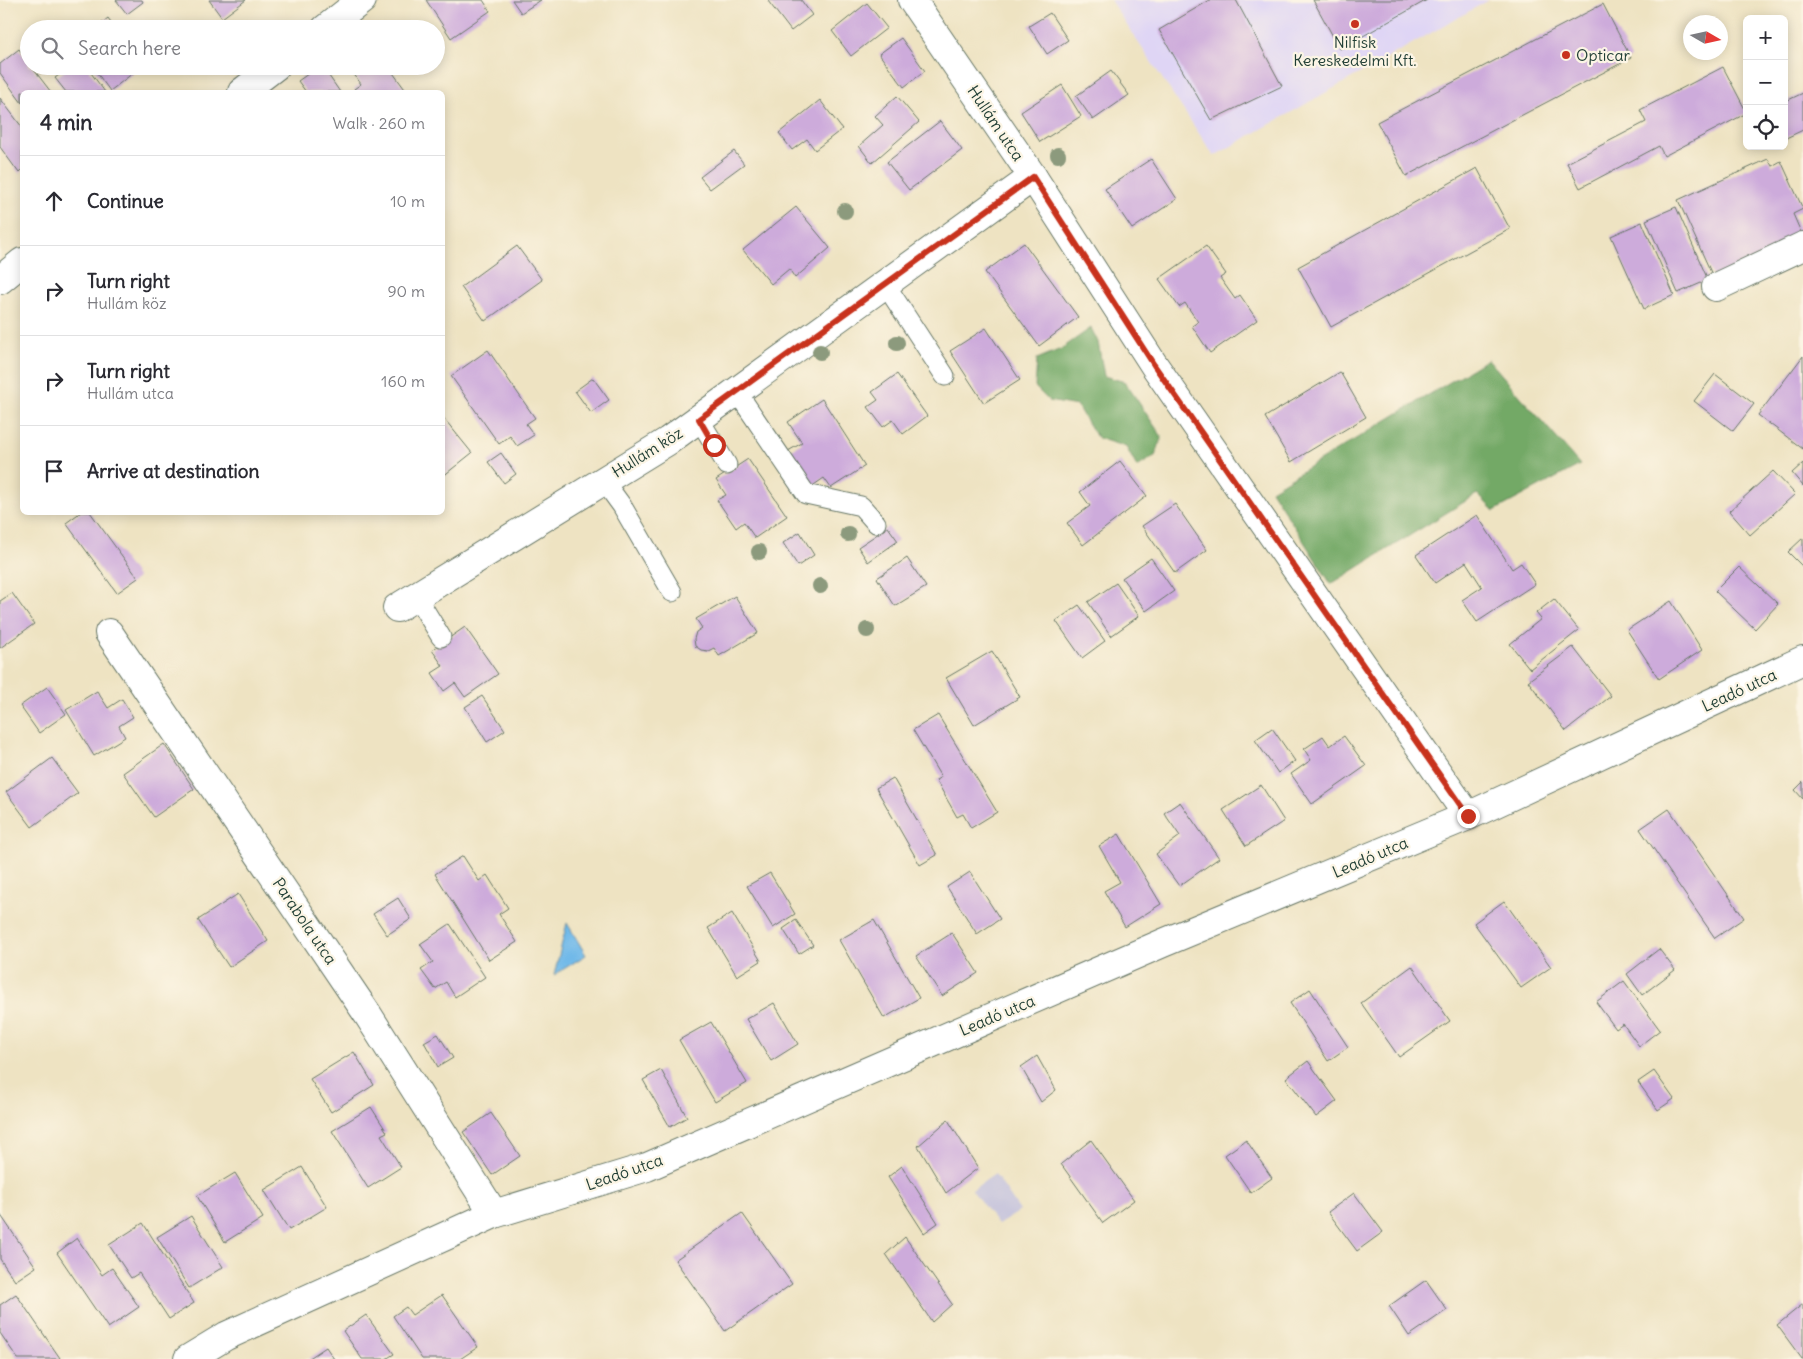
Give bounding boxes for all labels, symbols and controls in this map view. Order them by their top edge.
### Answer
north arrow [1683,15,1728,60]
map controls [1743,15,1788,150]
button: + [1743,15,1788,60]
marker: Nilfisk Kereskedelmi Kft. [1349,18,1361,30]
search box [20,20,445,75]
place label: Nilfisk Kereskedelmi Kft. [1293,32,1417,70]
icon: search [38,34,66,62]
text: Search here [78,36,181,60]
place label: Opticar [1576,45,1631,65]
marker: Opticar [1560,49,1572,61]
button: − [1743,60,1788,105]
street label: Hullám utca [963,81,1029,165]
button: locate [1743,105,1788,150]
text: 4 min [40,109,92,136]
text: Walk · 260 m [333,113,425,133]
icon: ahead [40,187,68,215]
text: Continue [87,189,164,213]
text: 10 m [390,191,425,211]
text: Turn right [87,269,170,293]
icon: right [40,277,68,305]
text: 90 m [387,281,425,301]
text: Hullám köz [87,293,167,313]
text: Turn right [87,359,170,383]
icon: right [40,367,68,395]
text: 160 m [381,371,425,391]
text: Hullám utca [87,383,174,403]
street label: Hullám köz [608,422,686,482]
route start [703,434,726,457]
icon: arrive [40,457,68,485]
text: Arrive at destination [87,459,260,483]
street label: Leadó utca [1699,664,1779,716]
route end [1457,805,1480,828]
street label: Leadó utca [1329,832,1411,882]
street label: Parabola utca [269,874,341,968]
street label: Leadó utca [956,990,1038,1040]
street label: Leadó utca [583,1150,665,1194]

